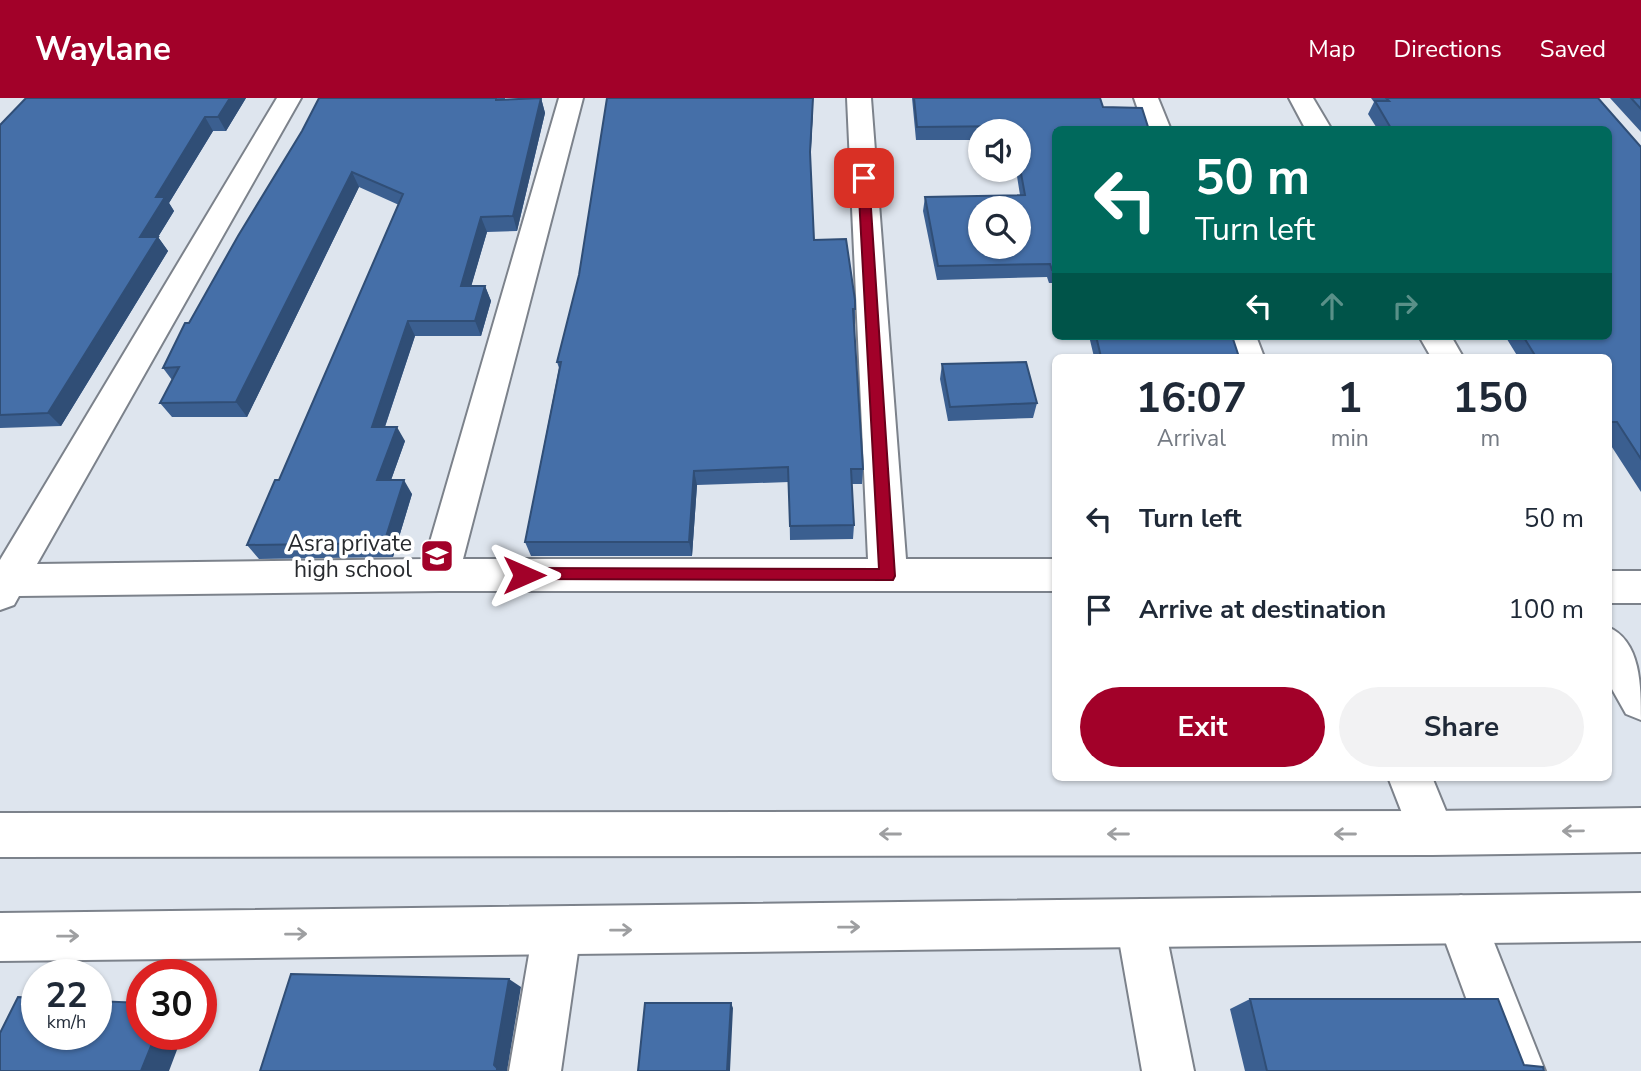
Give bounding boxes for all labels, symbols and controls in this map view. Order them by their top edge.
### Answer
text: Waylane [35,27,171,72]
text: Map [1308,33,1355,65]
text: Directions [1393,33,1502,65]
text: Saved [1540,33,1606,65]
map controls [968,119,1031,259]
button: sound [968,119,1031,182]
text: 50 m [1195,144,1310,211]
pin [834,148,894,208]
icon: left [1080,154,1171,245]
icon: arrive [845,159,883,197]
button: search [968,196,1031,259]
text: Turn left [1195,208,1315,251]
icon: left [1240,287,1278,325]
icon: ahead [1313,287,1351,325]
icon: right [1386,287,1424,325]
text: 16:07 [1136,370,1247,427]
text: 1 [1337,370,1362,427]
text: 150 [1453,370,1528,427]
text: Arrival [1157,423,1226,454]
text: min [1331,423,1369,454]
text: m [1481,423,1500,454]
icon: left [1080,500,1118,538]
text: Turn left [1139,501,1242,536]
text: 50 m [1524,501,1584,536]
place label: Asra private high school [287,528,412,585]
school or university icon: Asra private high school [418,537,456,575]
position arrow [487,538,561,612]
icon: arrive [1080,591,1118,629]
text: Arrive at destination [1139,592,1386,627]
text: 100 m [1508,592,1584,627]
button: Exit [1080,687,1325,767]
button: Share [1339,687,1584,767]
one-way arrow [1562,824,1585,838]
one-way arrow [879,827,902,841]
one-way arrow [1107,827,1130,841]
one-way arrow [1334,827,1357,841]
one-way arrow [837,920,860,934]
one-way arrow [609,923,632,937]
one-way arrow [284,927,307,940]
one-way arrow [56,929,79,943]
speed limit sign: 30 [126,959,217,1050]
text: 22 [45,972,88,1019]
text: km/h [47,1010,86,1034]

